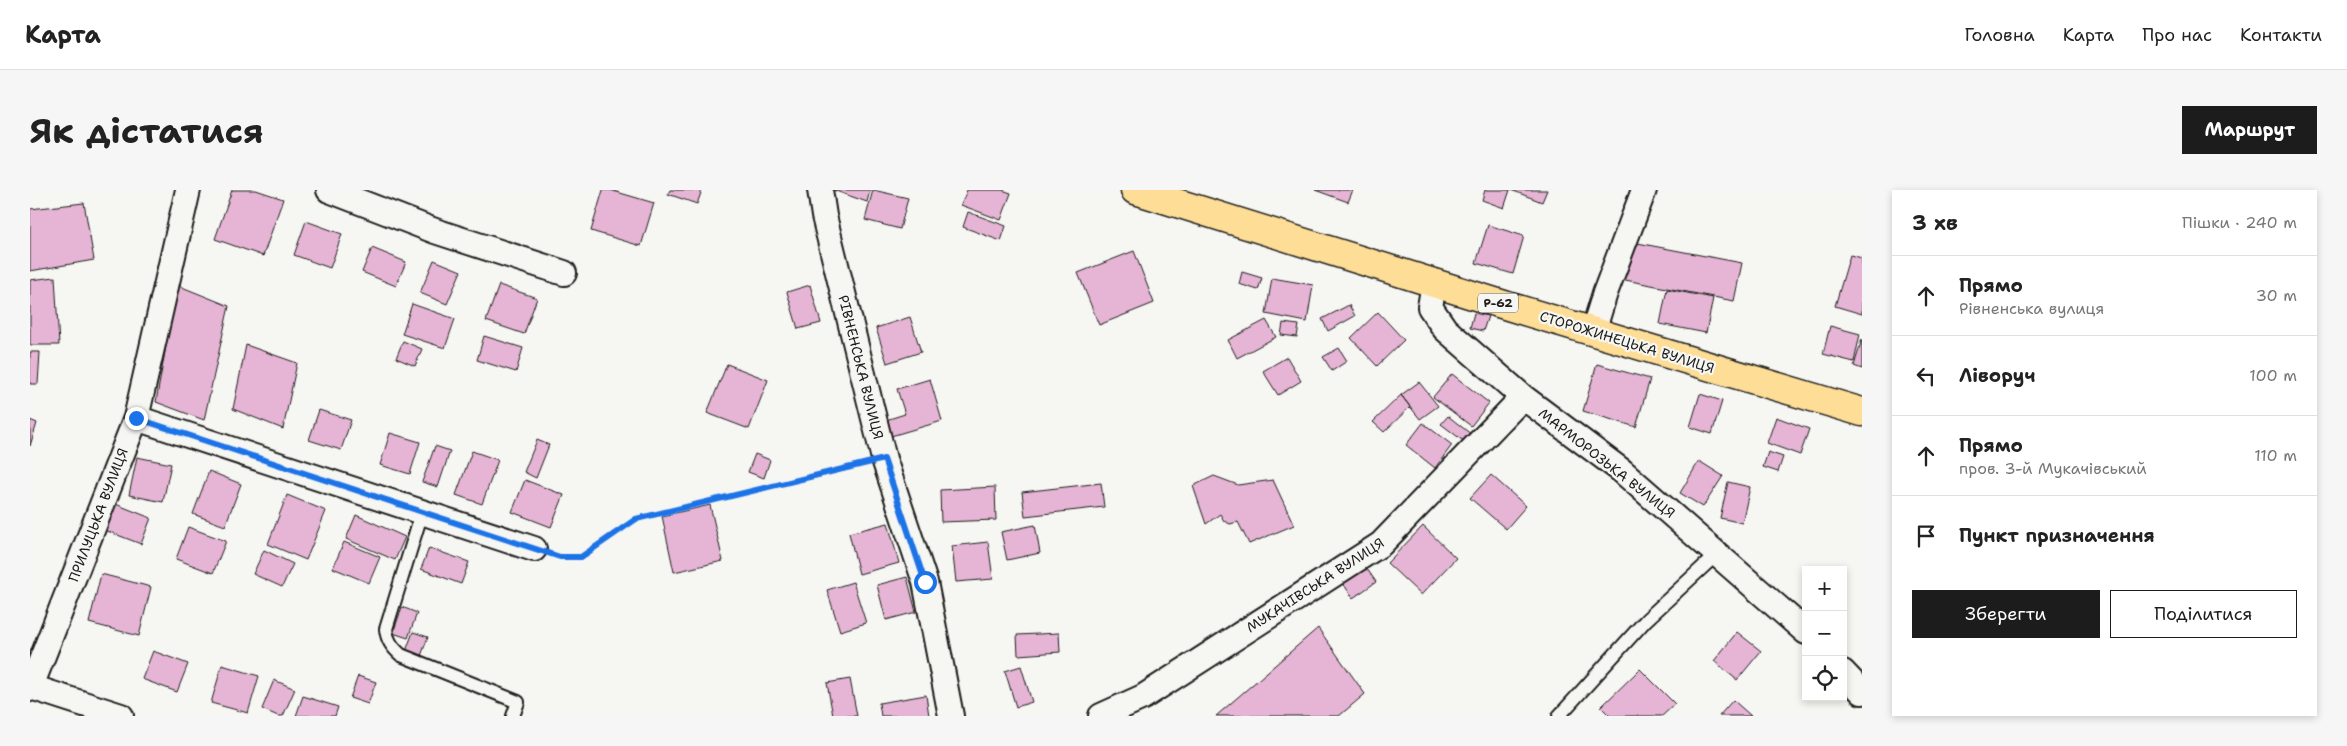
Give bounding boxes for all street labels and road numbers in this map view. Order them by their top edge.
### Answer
street label: РІВНЕНСЬКА ВУЛИЦЯ [834,293,888,441]
road number: Р-62 [1478,294,1518,312]
street label: СТОРОЖИНЕЦЬКА ВУЛИЦЯ [1537,307,1717,377]
street label: МАРМОРОЗЬКА ВУЛИЦЯ [1535,404,1679,522]
street label: ПРИЛУЦЬКА ВУЛИЦЯ [64,445,132,585]
street label: МУКАЧІВСЬКА ВУЛИЦЯ [1243,534,1387,636]

